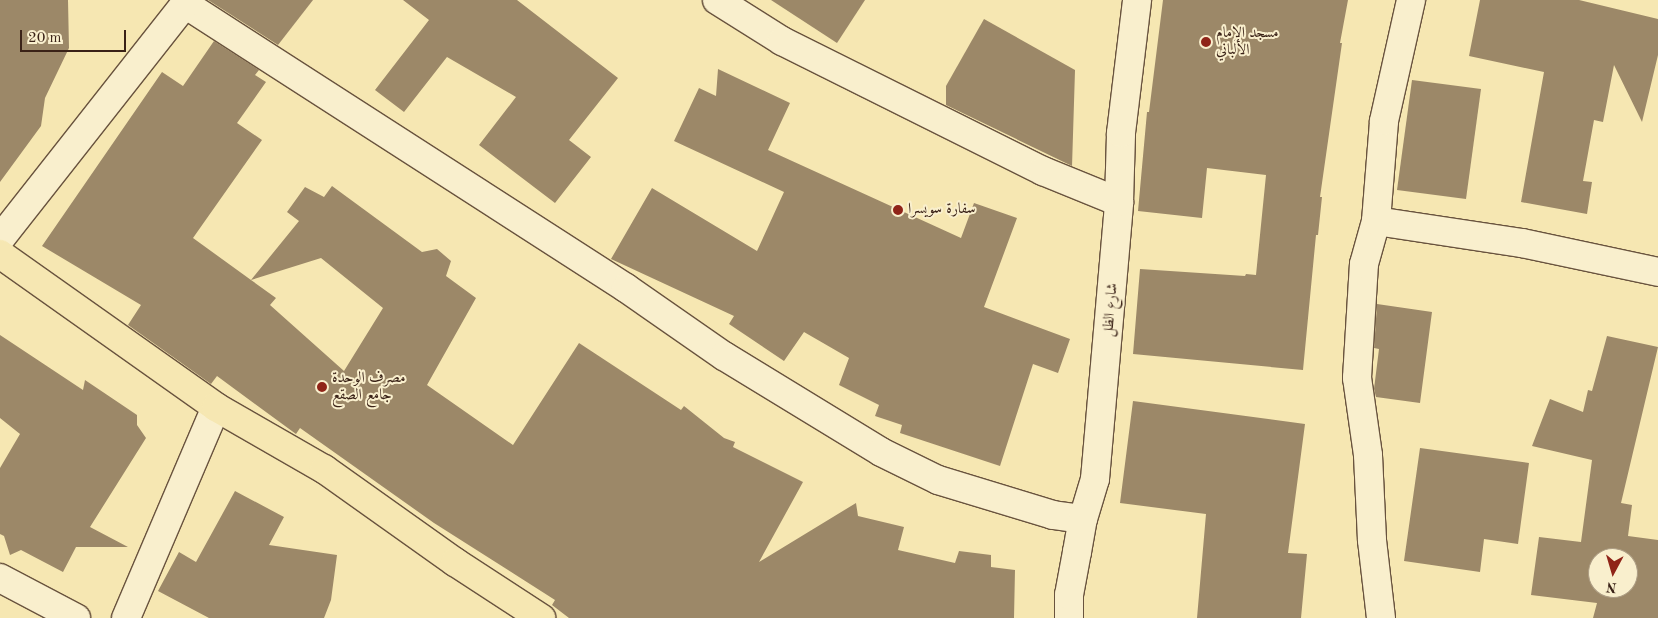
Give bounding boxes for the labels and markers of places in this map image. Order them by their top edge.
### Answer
place label: مسجد الإمام الألباني [1216,24,1279,59]
marker: مسجد الإمام الألباني [1200,36,1212,48]
place label: سفارة سويسرا [908,201,975,219]
marker: سفارة سويسرا [892,204,904,216]
place label: مصرف الوحدة جامع الصقع [332,369,405,404]
marker: مصرف الوحدة جامع الصقع [316,381,328,393]

